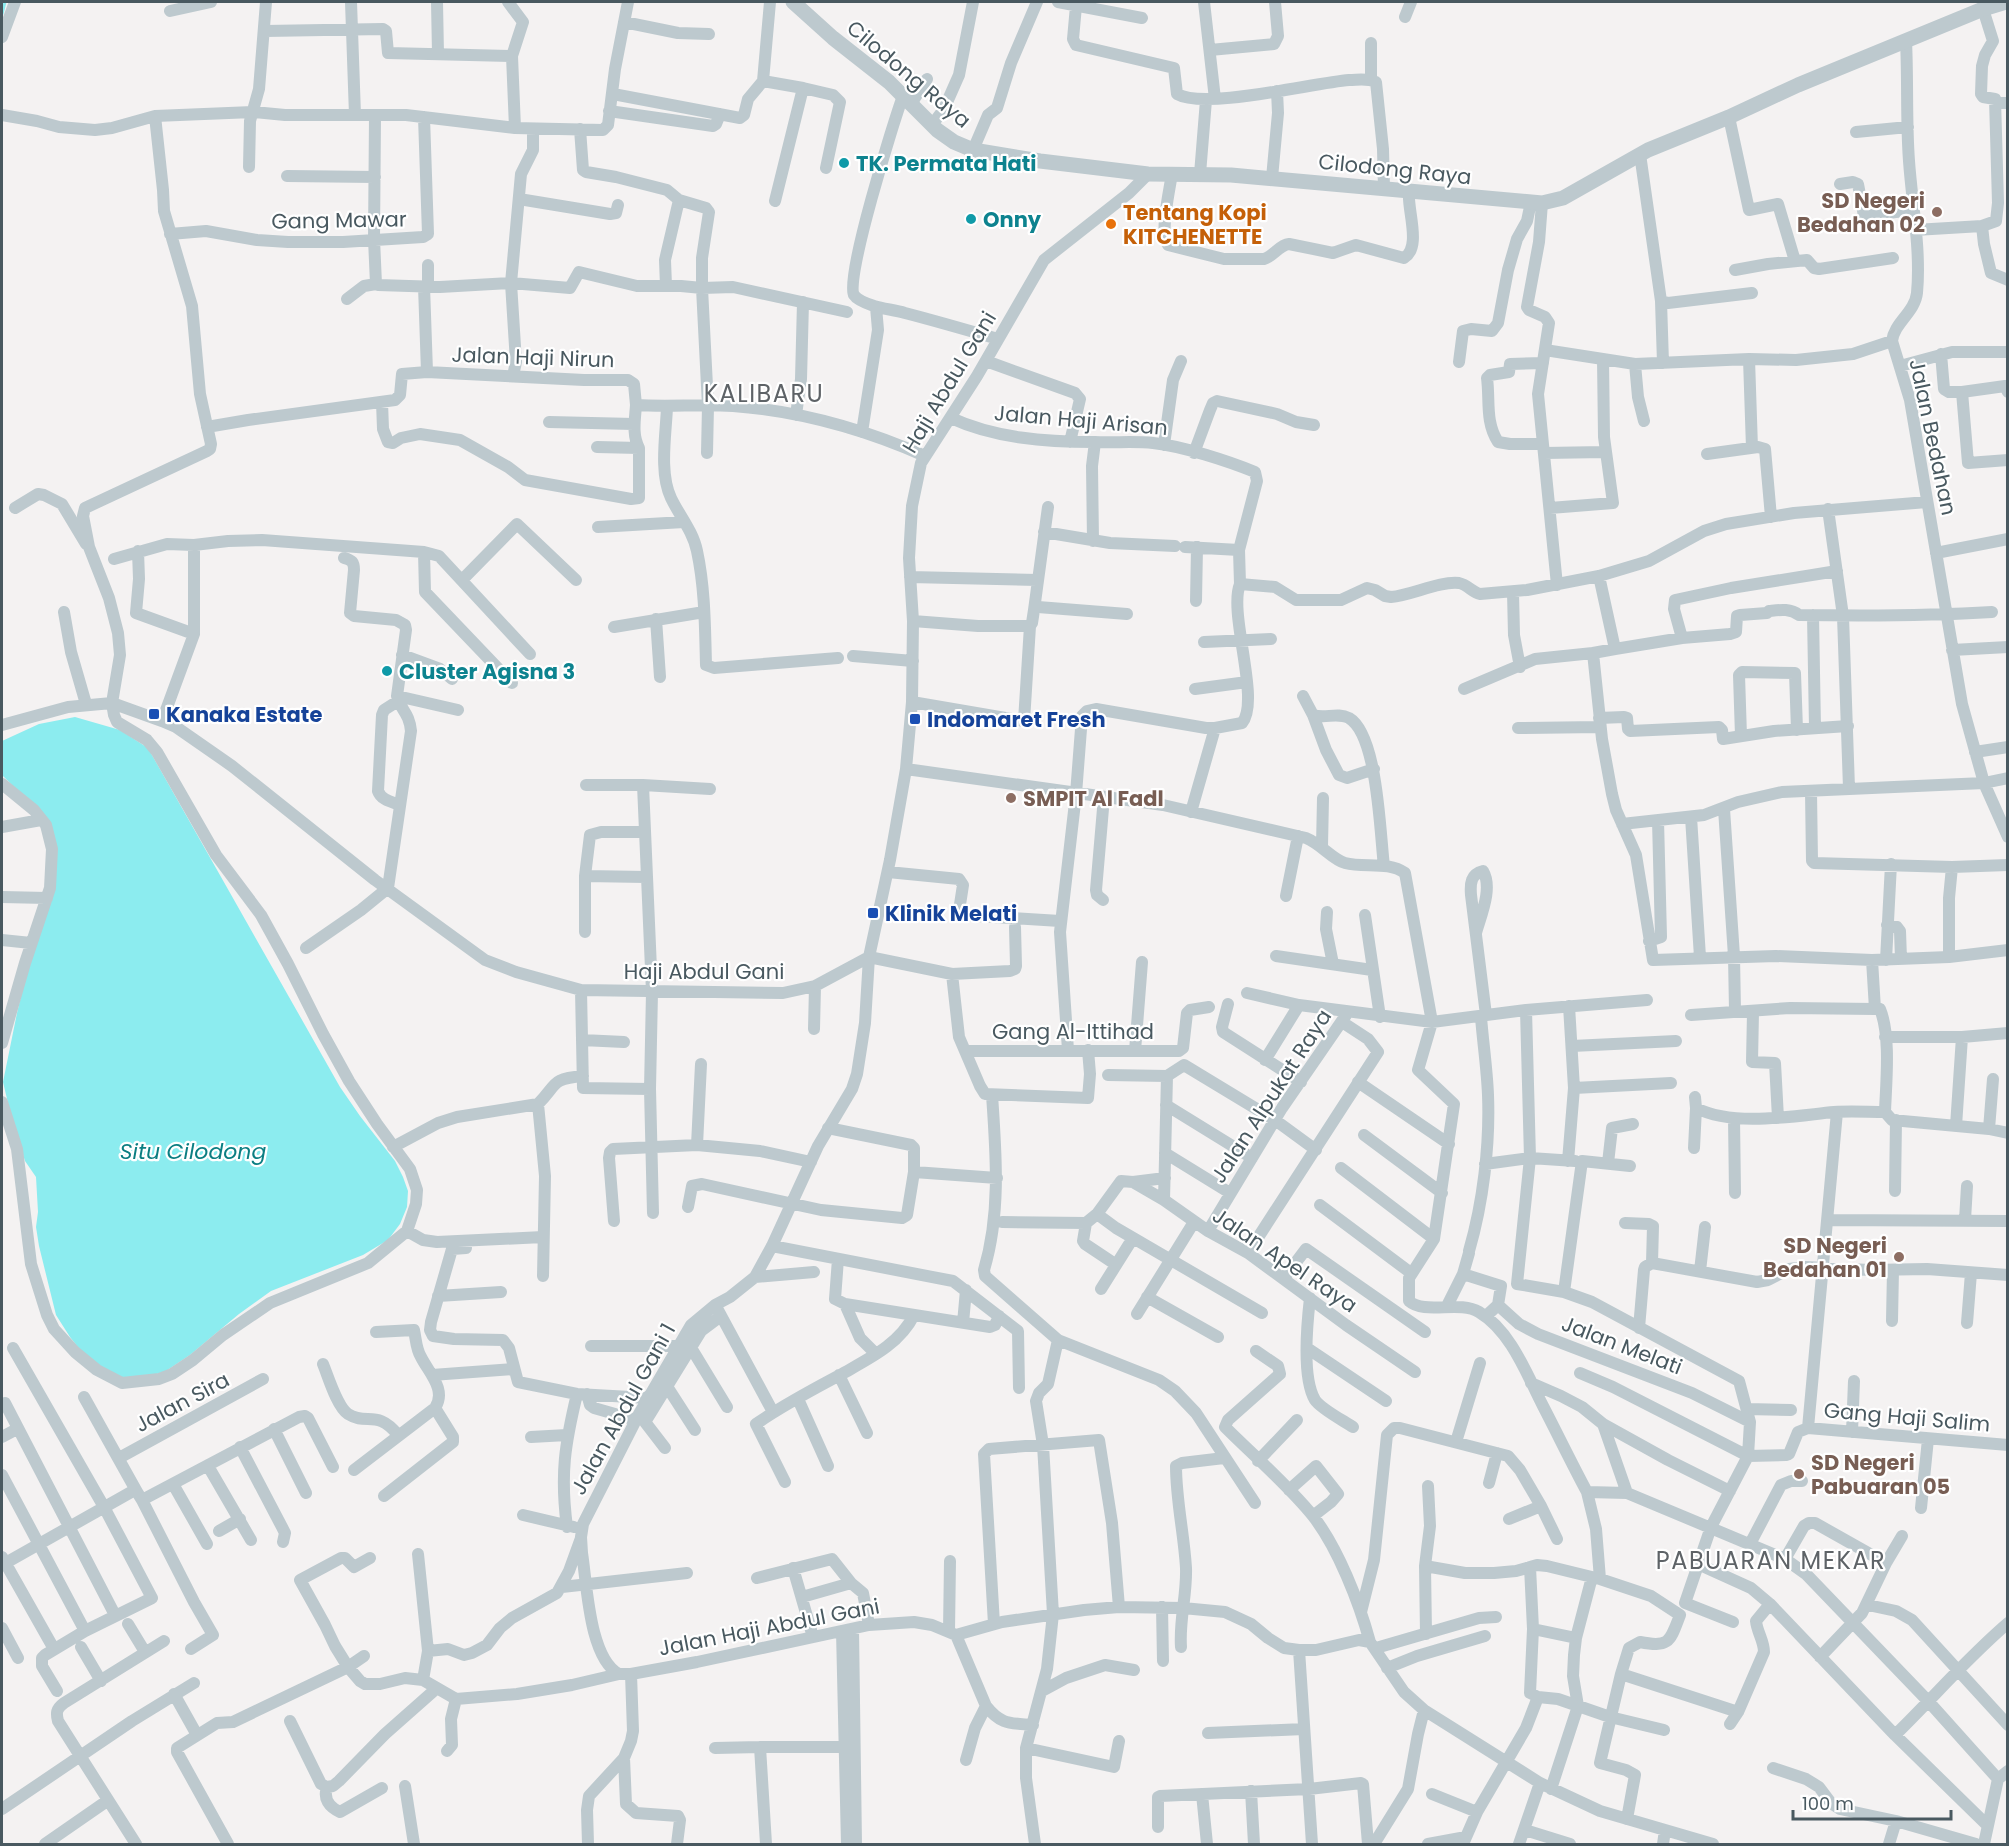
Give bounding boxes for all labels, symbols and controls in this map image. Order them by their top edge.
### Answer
street label: Cilodong Raya [841,13,977,135]
street label: Cilodong Raya [1317,147,1473,191]
place label: TK. Permata Hati [856,149,1037,178]
marker: TK. Permata Hati [837,156,851,170]
place label: SD Negeri Bedahan 02 [1797,186,1925,239]
place label: Tentang Kopi KITCHENETTE [1123,198,1267,251]
street label: Gang Mawar [271,204,407,236]
place label: Onny [983,205,1042,234]
marker: SD Negeri Bedahan 02 [1930,205,1944,219]
marker: Onny [964,212,978,226]
marker: Tentang Kopi KITCHENETTE [1104,217,1118,231]
street label: Haji Abdul Gani [895,306,1003,458]
street label: Jalan Haji Nirun [451,340,615,374]
street label: Jalan Bedahan [1902,356,1964,518]
district label: KALIBARU [704,377,824,410]
street label: Jalan Haji Arisan [993,398,1169,442]
place label: Cluster Agisna 3 [399,657,575,686]
marker: Cluster Agisna 3 [380,664,394,678]
place label: Kanaka Estate [166,700,322,729]
place label: Indomaret Fresh [927,705,1106,734]
marker: Kanaka Estate [147,707,161,721]
marker: Indomaret Fresh [908,712,922,726]
place label: SMPIT Al Fadl [1023,784,1164,813]
marker: SMPIT Al Fadl [1004,791,1018,805]
place label: Klinik Melati [885,899,1017,928]
marker: Klinik Melati [866,906,880,920]
street label: Haji Abdul Gani [624,957,784,986]
street label: Jalan Alpukat Raya [1204,1003,1338,1189]
street label: Gang Al-Ittihad [992,1017,1154,1046]
water label: Situ Cilodong [120,1136,266,1167]
street label: Jalan Apel Raya [1207,1201,1363,1319]
place label: SD Negeri Bedahan 01 [1763,1231,1887,1284]
marker: SD Negeri Bedahan 01 [1892,1250,1906,1264]
street label: Jalan Melati [1558,1309,1686,1381]
street label: Jalan Abdul Gani 1 [564,1318,682,1500]
street label: Jalan Sira [130,1365,234,1439]
street label: Gang Haji Salim [1823,1395,1991,1439]
place label: SD Negeri Pabuaran 05 [1811,1448,1950,1501]
marker: SD Negeri Pabuaran 05 [1792,1467,1806,1481]
district label: PABUARAN MEKAR [1656,1544,1886,1577]
street label: Jalan Haji Abdul Gani [656,1591,882,1663]
scale bar [1793,1783,1950,1821]
text: 100 m [1802,1791,1854,1816]

